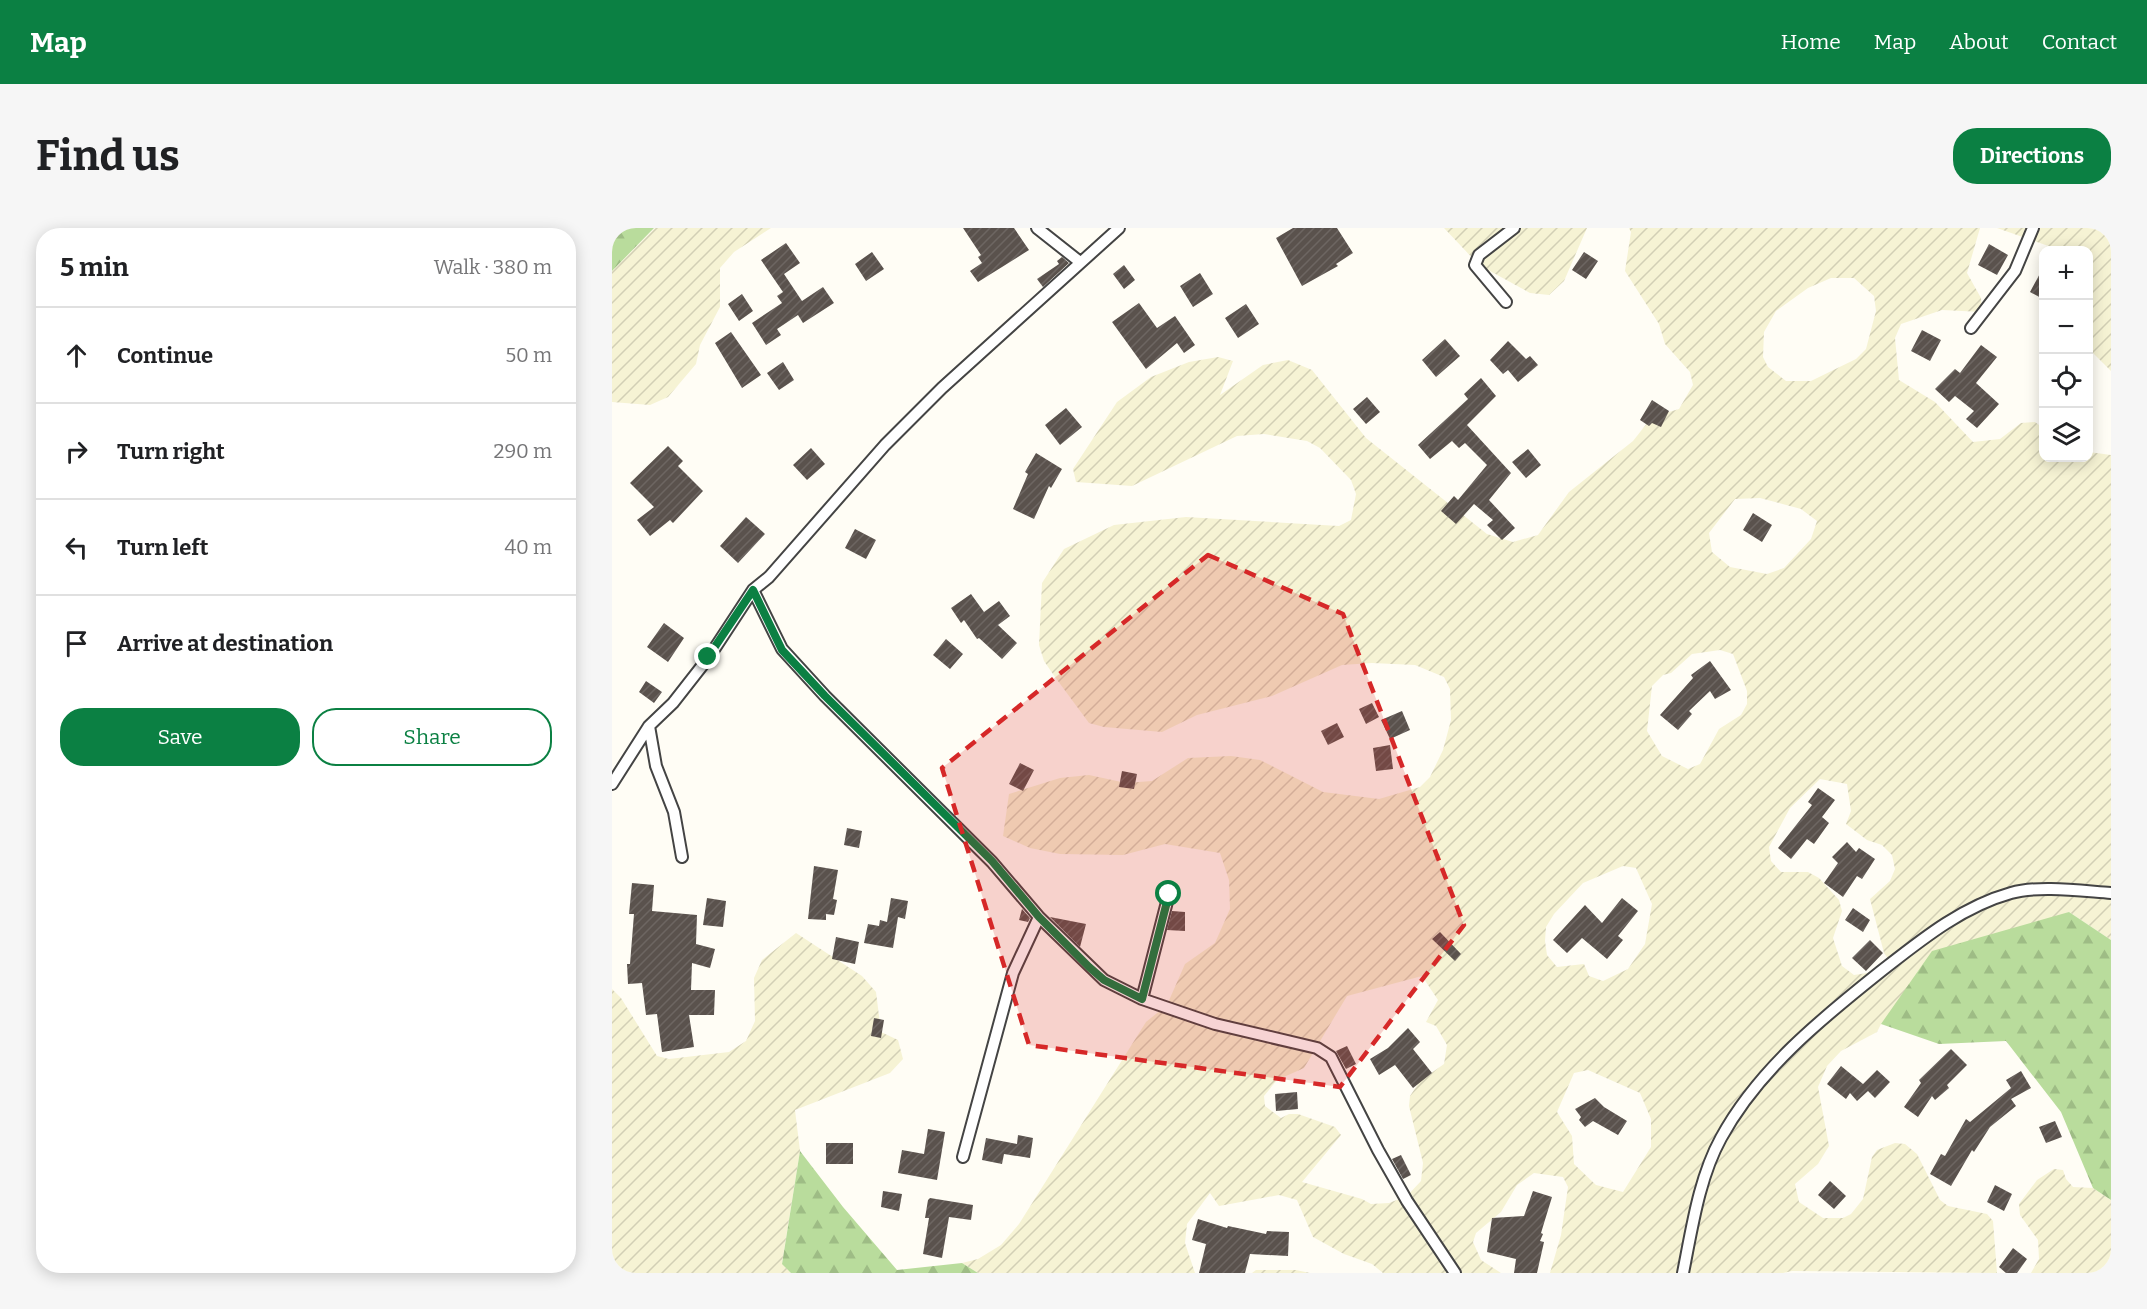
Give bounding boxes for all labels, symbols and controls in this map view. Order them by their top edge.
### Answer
text: Map [30,26,87,59]
text: Home [1781,29,1841,55]
text: Map [1874,29,1916,55]
text: About [1949,29,2009,55]
text: Contact [2042,29,2117,55]
button: Directions [1953,128,2111,184]
text: Find us [36,131,180,181]
map controls [2039,246,2093,462]
button: + [2039,246,2093,300]
text: 5 min [60,252,129,283]
text: Walk · 380 m [434,255,552,279]
button: − [2039,300,2093,354]
icon: ahead [60,339,93,372]
text: Continue [117,342,213,369]
text: 50 m [505,343,552,367]
button: locate [2039,354,2093,408]
button: layers [2039,408,2093,462]
icon: right [60,435,93,468]
text: Turn right [117,438,225,465]
text: 290 m [494,439,552,463]
icon: left [60,531,93,564]
text: Turn left [117,534,209,561]
text: 40 m [504,535,552,559]
icon: arrive [60,627,93,660]
text: Arrive at destination [117,630,333,657]
route end [694,643,720,669]
button: Save [60,708,300,766]
button: Share [312,708,552,766]
route start [1155,880,1181,906]

